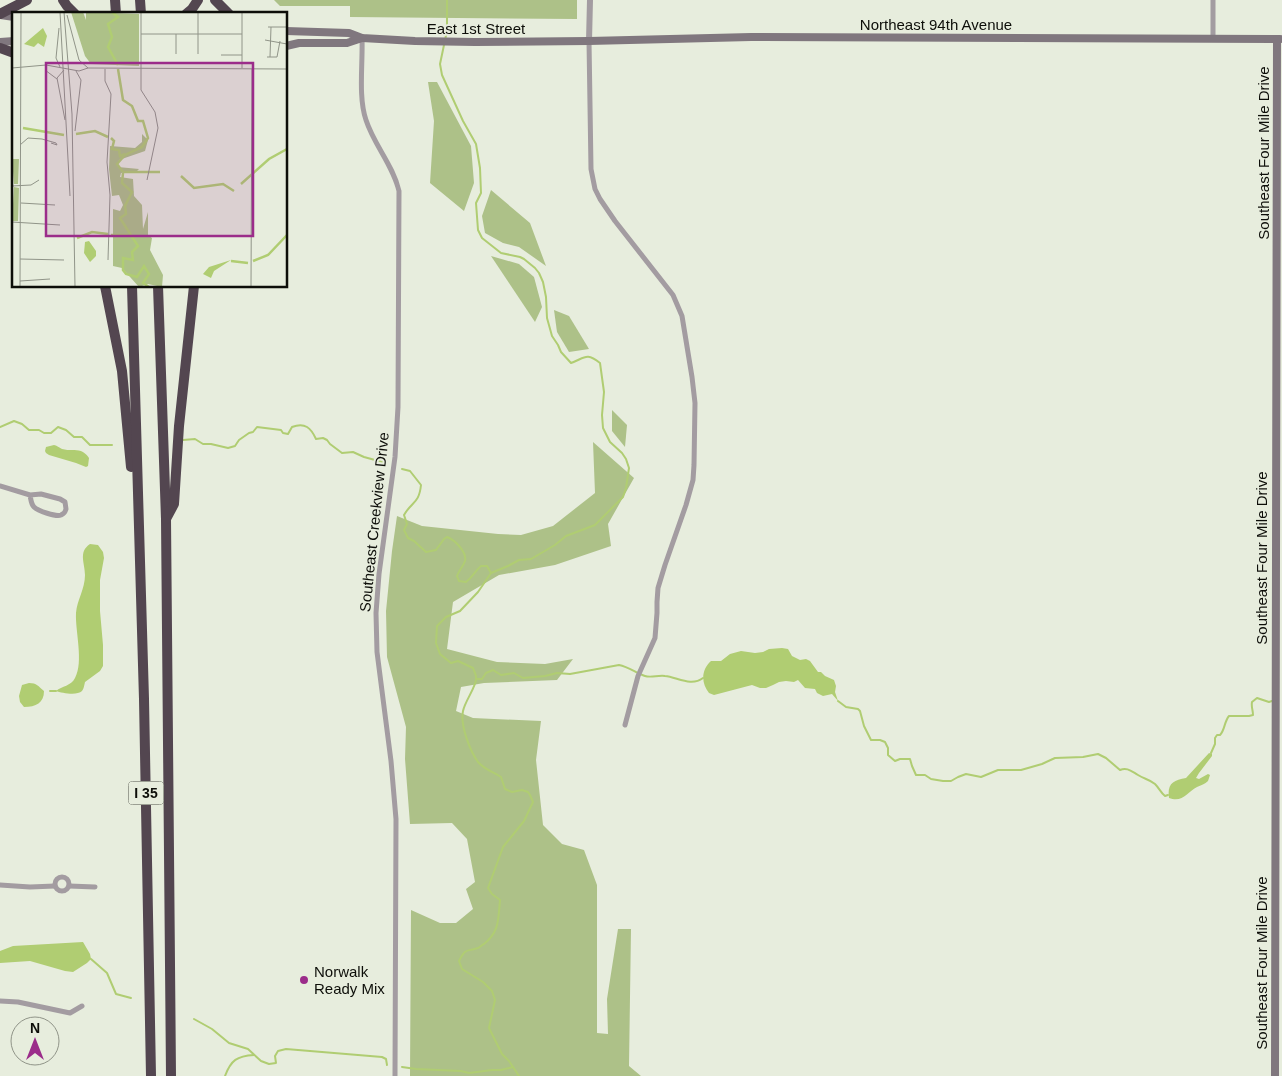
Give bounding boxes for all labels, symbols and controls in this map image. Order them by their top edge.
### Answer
inset map [12,12,288,288]
street label: Northeast 94th Avenue [860,16,1012,33]
street label: East 1st Street [427,20,526,37]
street label: Southeast Four Mile Drive [1255,66,1272,240]
street label: Southeast Creekview Drive [356,431,392,613]
street label: Southeast Four Mile Drive [1253,471,1270,645]
road number: I 35 [128,781,164,804]
street label: Southeast Four Mile Drive [1253,876,1270,1050]
place label: Norwalk Ready Mix [314,963,385,997]
marker: Norwalk Ready Mix [298,974,310,986]
north arrow [10,1016,60,1066]
text: N [30,1020,40,1036]

